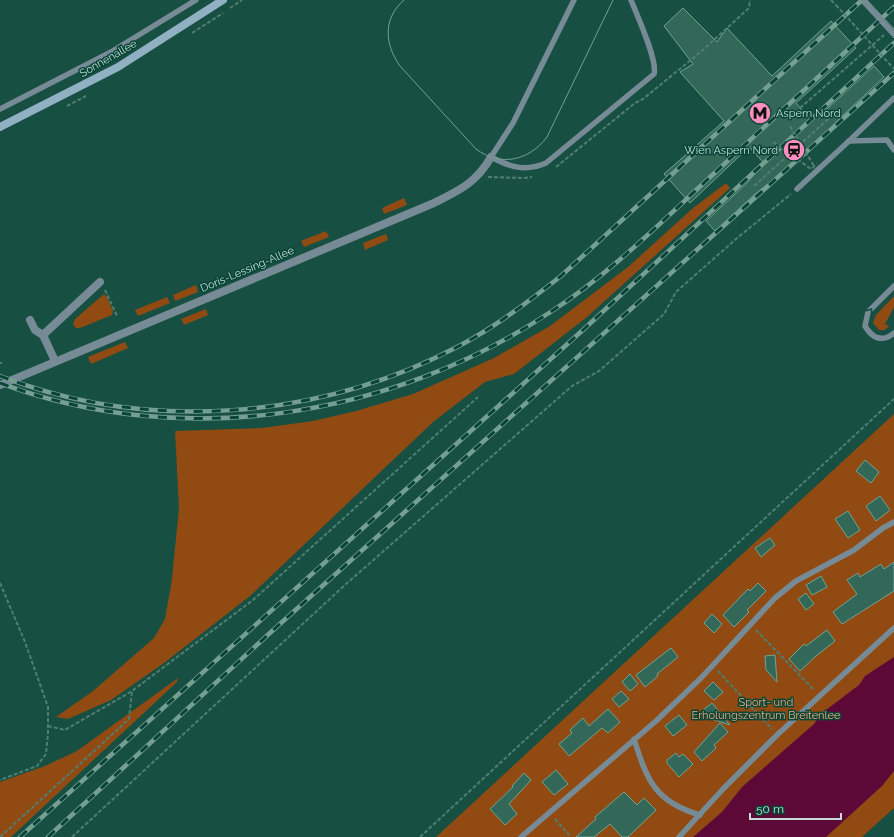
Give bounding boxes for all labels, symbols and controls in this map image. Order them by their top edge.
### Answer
street label: Sonnenallee [77,37,140,80]
metro station icon: Aspern Nord [747,100,773,126]
place label: Aspern Nord [776,107,841,120]
station icon: Wien Aspern Nord [781,137,807,163]
place label: Wien Aspern Nord [684,144,778,157]
street label: Doris-Lessing-Allee [198,244,296,295]
one-way arrow [865,309,872,316]
park label: Sport- und Erholungszentrum Breitenlee [692,696,841,722]
scale bar [750,795,841,821]
text: 50 m [756,802,784,816]

